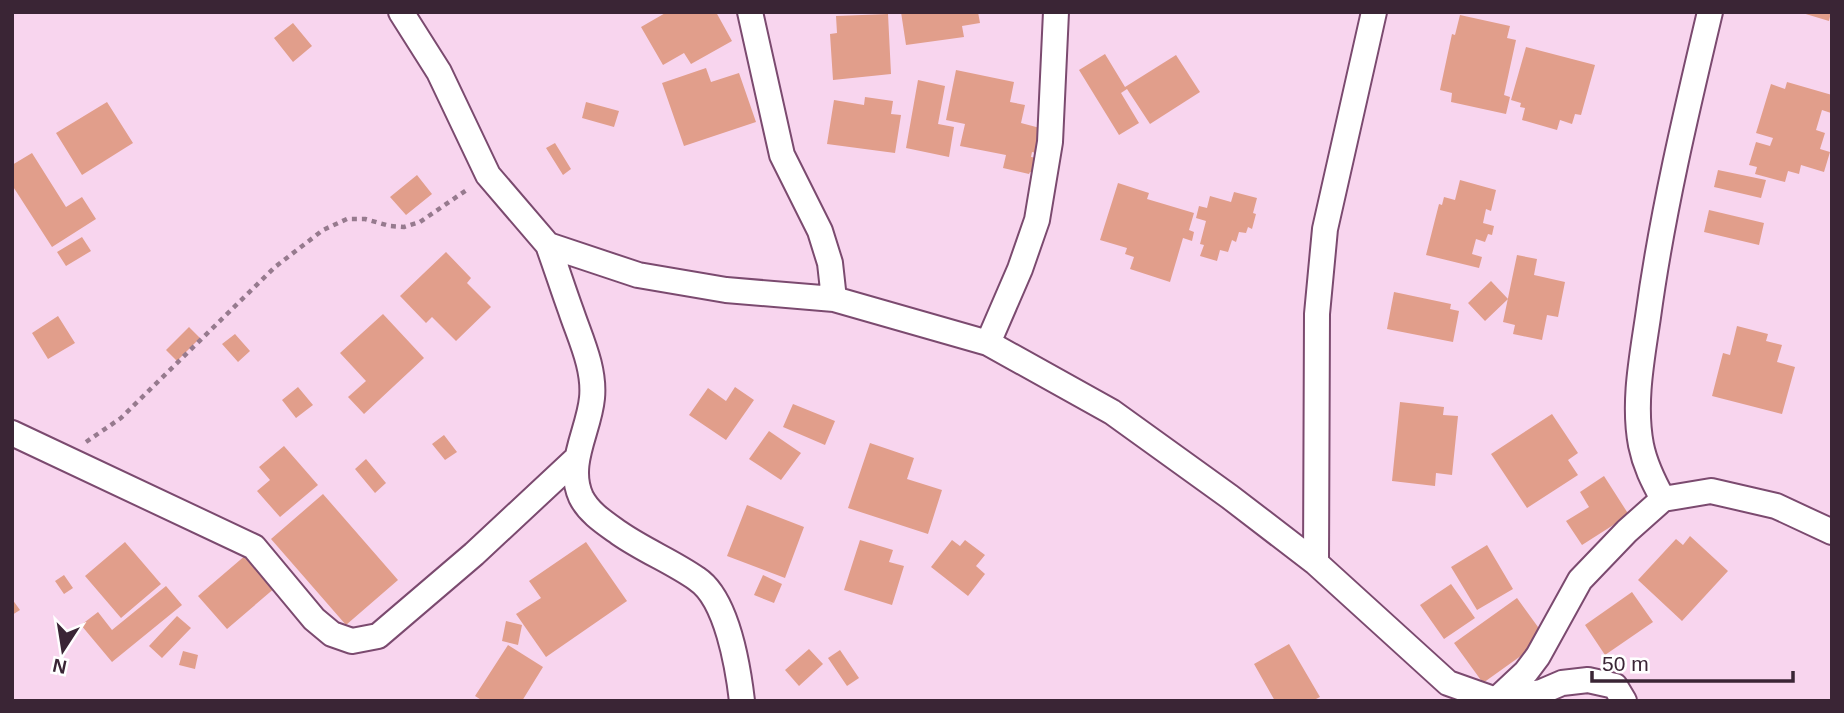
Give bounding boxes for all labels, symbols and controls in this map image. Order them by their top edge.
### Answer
north arrow [28,615,98,685]
scale bar [1592,640,1793,684]
text: 50 m [1602,652,1649,675]
text: N [51,654,68,678]

